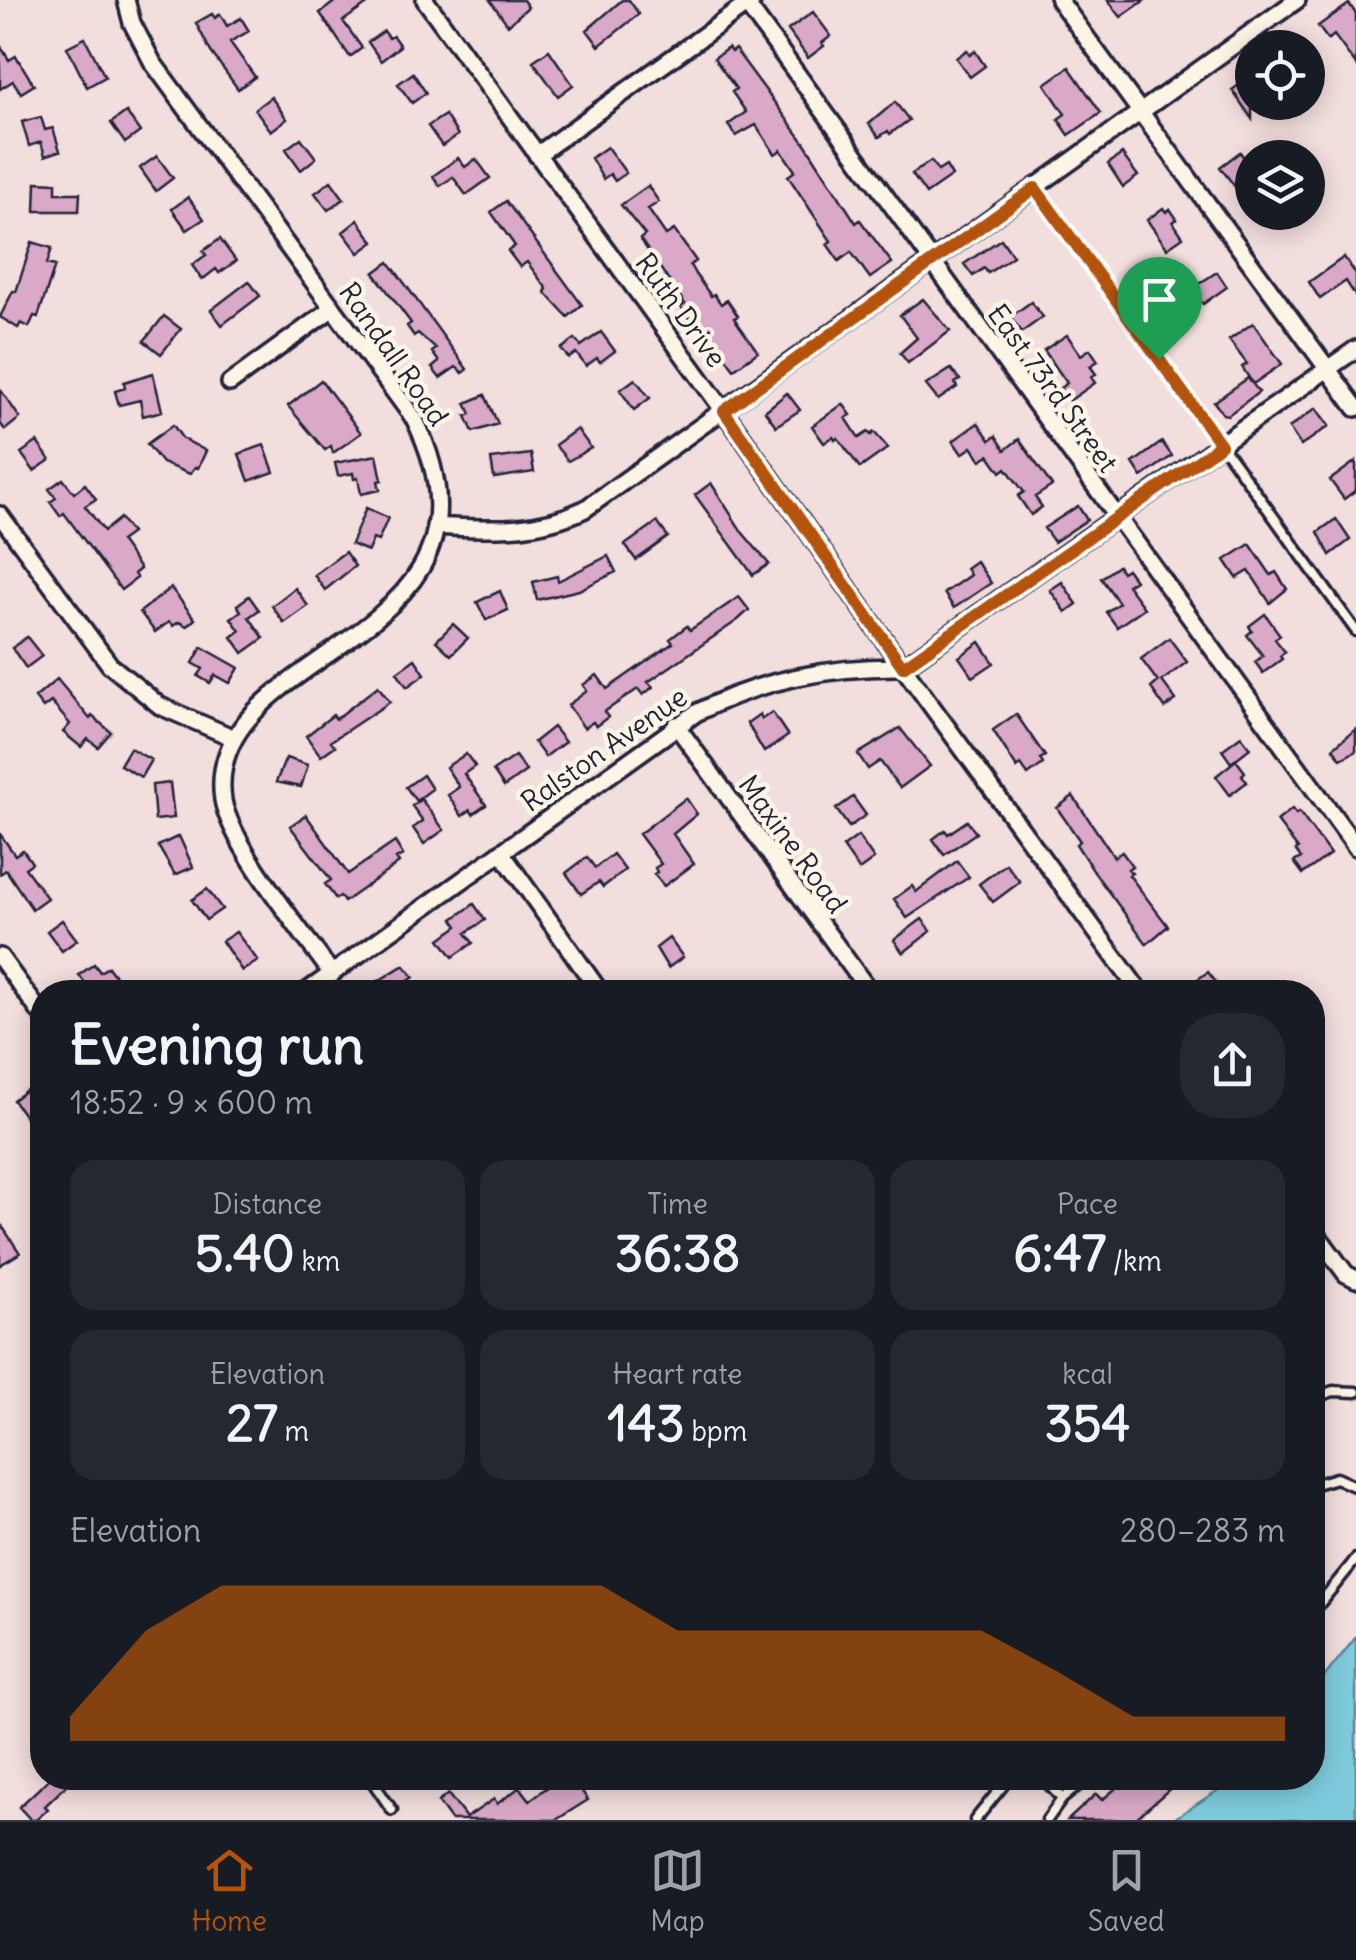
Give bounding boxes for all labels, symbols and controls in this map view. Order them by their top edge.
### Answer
map controls [1235,30,1325,230]
button: locate [1235,30,1325,120]
button: layers [1235,140,1325,230]
street label: Ruth Drive [628,246,734,374]
pin [1117,257,1202,360]
icon: arrive [1132,272,1187,327]
street label: Randall Road [331,275,457,433]
street label: East 73rd Street [980,297,1126,479]
street label: Ralston Avenue [514,678,694,820]
street label: Maxine Road [731,768,855,920]
text: Evening run [70,1010,364,1079]
button: share [1180,1013,1285,1118]
text: 18:52 · 9 × 600 m [70,1082,313,1123]
text: Distance [213,1186,322,1222]
text: Time [647,1186,708,1222]
text: Pace [1057,1186,1118,1222]
text: 5.40 [195,1222,295,1285]
text: 36:38 [615,1222,740,1285]
text: 6:47 [1013,1222,1106,1285]
text: km [295,1243,340,1279]
text: /km [1106,1243,1162,1279]
text: Elevation [210,1356,325,1392]
text: Heart rate [613,1356,742,1392]
text: kcal [1062,1356,1113,1392]
text: 27 [226,1392,278,1455]
text: 143 [608,1392,685,1455]
text: 354 [1044,1392,1131,1455]
text: m [278,1413,309,1449]
text: bpm [685,1413,747,1449]
text: Elevation [70,1510,201,1551]
text: 280–283 m [1120,1510,1285,1551]
tab: Home [191,1843,267,1939]
tab: Map [650,1843,705,1939]
tab: Saved [1088,1843,1165,1939]

